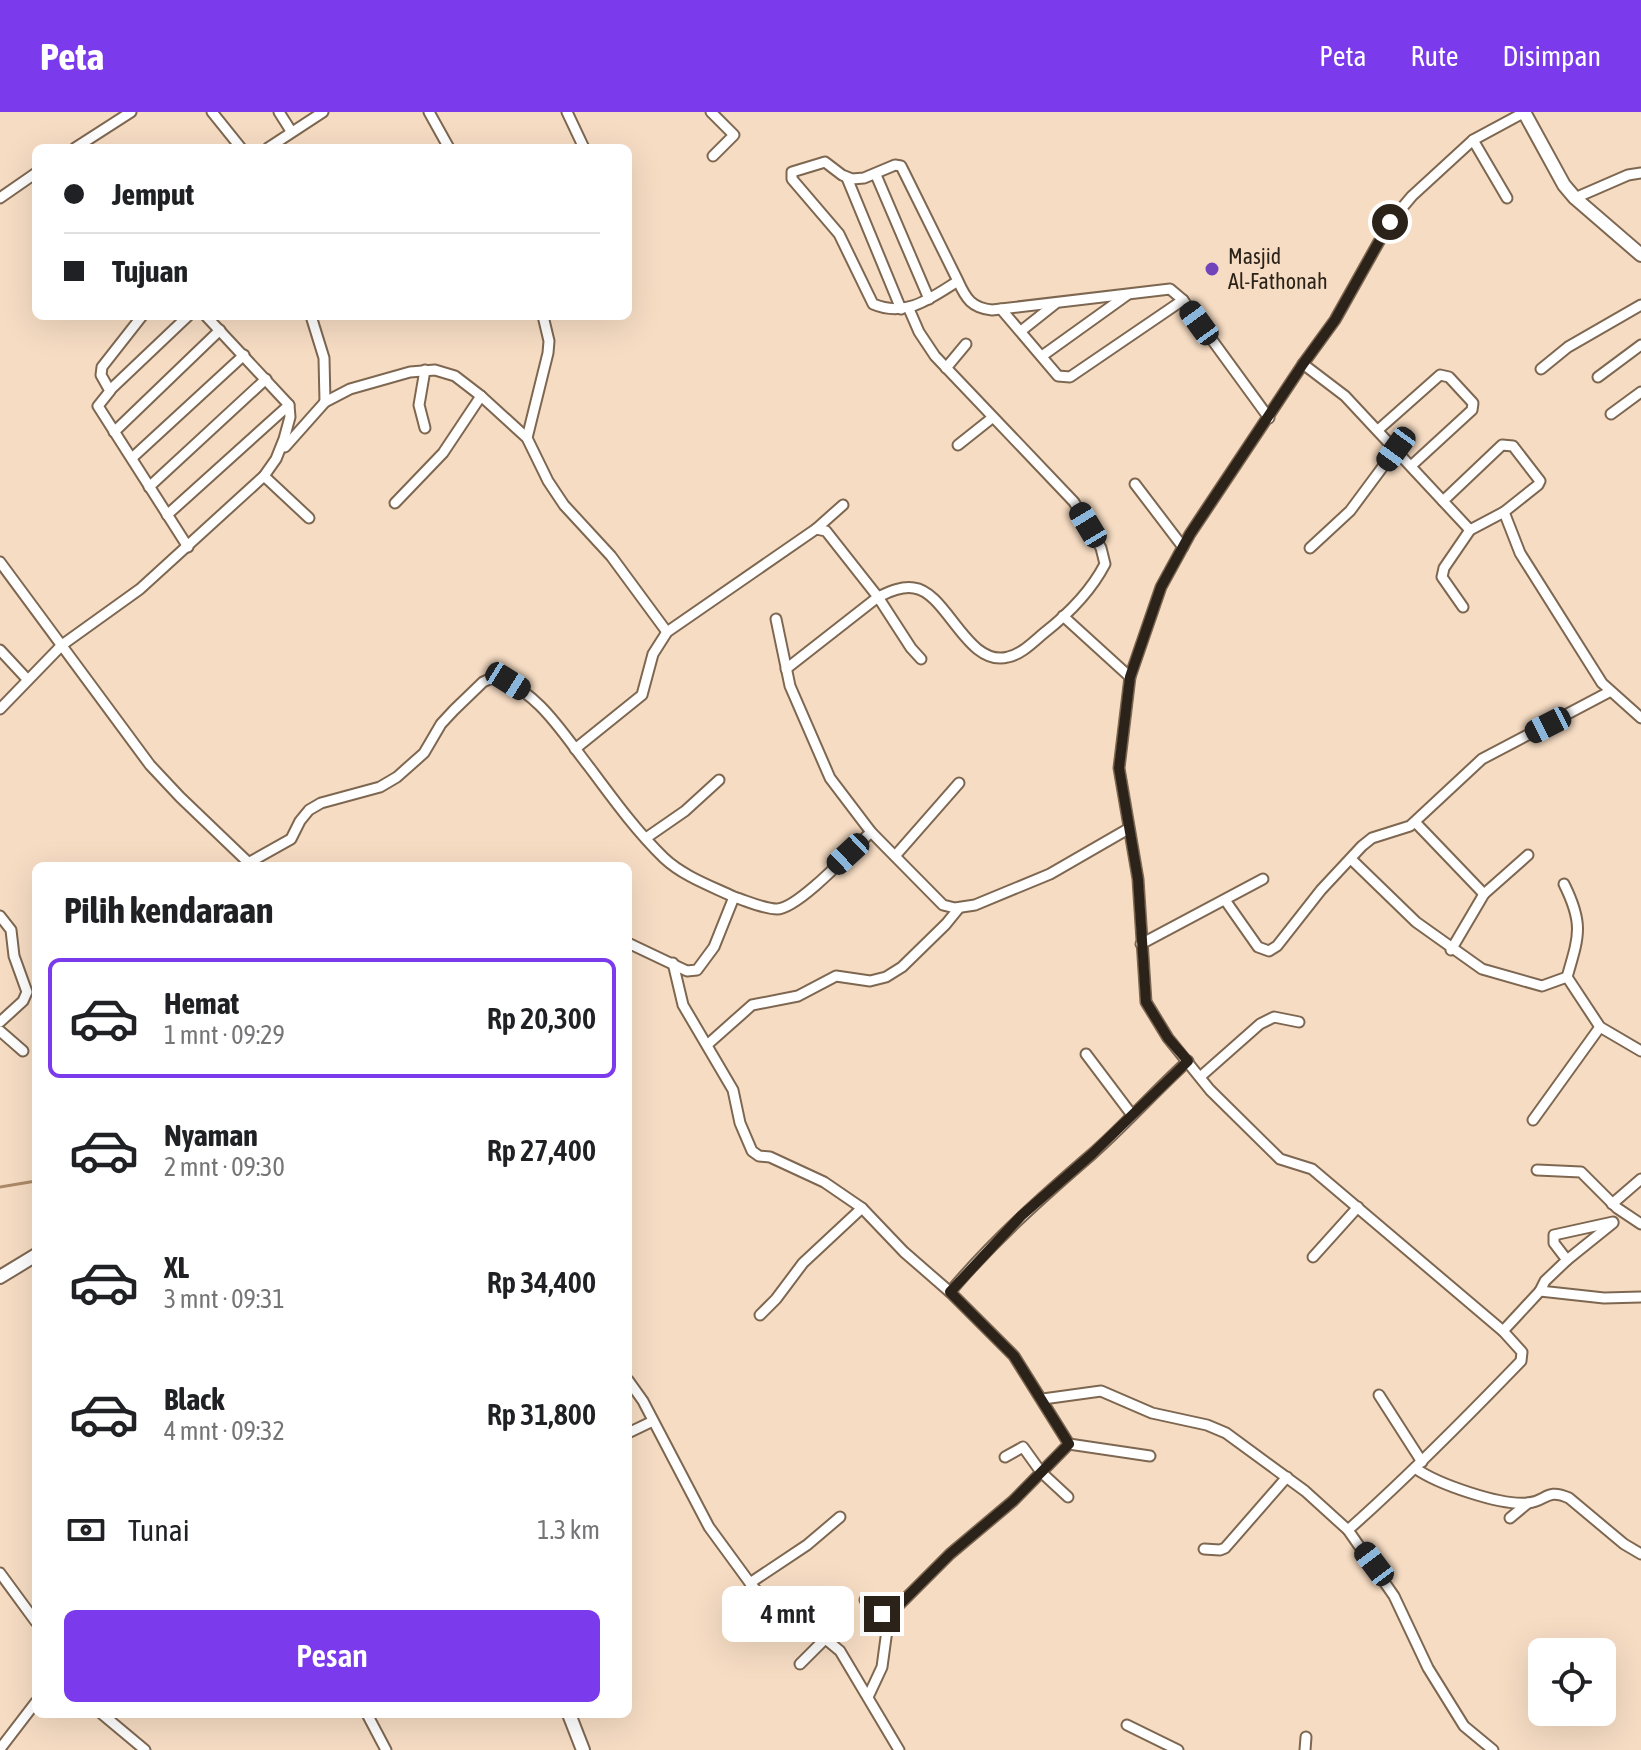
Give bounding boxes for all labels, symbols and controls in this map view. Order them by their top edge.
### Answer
text: Peta [40,35,104,78]
text: Peta [1319,40,1366,72]
text: Rute [1410,40,1459,72]
text: Disimpan [1503,40,1601,72]
text: Jemput [112,177,194,211]
route start [1372,204,1408,240]
place label: Masjid Al-Fathonah [1228,243,1328,294]
text: Tujuan [112,254,188,288]
marker: Masjid Al-Fathonah [1203,260,1221,278]
car [1175,297,1223,349]
car [1372,423,1420,475]
car [1065,498,1111,552]
car [481,658,535,704]
car [1521,703,1575,747]
car [822,829,874,879]
text: Pilih kendaraan [64,889,273,931]
icon: car [68,982,140,1054]
text: Hemat [164,986,239,1020]
text: Rp 20,300 [487,1001,596,1035]
text: 1 mnt · 09:29 [164,1020,285,1050]
icon: car [68,1114,140,1186]
text: Nyaman [164,1118,258,1152]
text: Rp 27,400 [487,1133,596,1167]
text: 2 mnt · 09:30 [164,1152,285,1182]
icon: car [68,1246,140,1318]
text: XL [164,1250,189,1284]
text: Rp 34,400 [487,1265,596,1299]
text: 3 mnt · 09:31 [164,1284,285,1314]
icon: car [68,1378,140,1450]
text: Black [164,1382,224,1416]
text: Rp 31,800 [487,1397,596,1431]
text: 4 mnt · 09:32 [164,1416,285,1446]
icon: cash [64,1508,108,1552]
text: Tunai [128,1513,190,1547]
text: 1.3 km [537,1515,600,1545]
car [1350,1538,1398,1590]
callout: 4 mnt [722,1586,854,1642]
route end [864,1596,900,1632]
text: 4 mnt [761,1599,815,1629]
button: Pesan [64,1610,600,1702]
map controls [1528,1638,1616,1726]
button: locate [1528,1638,1616,1726]

